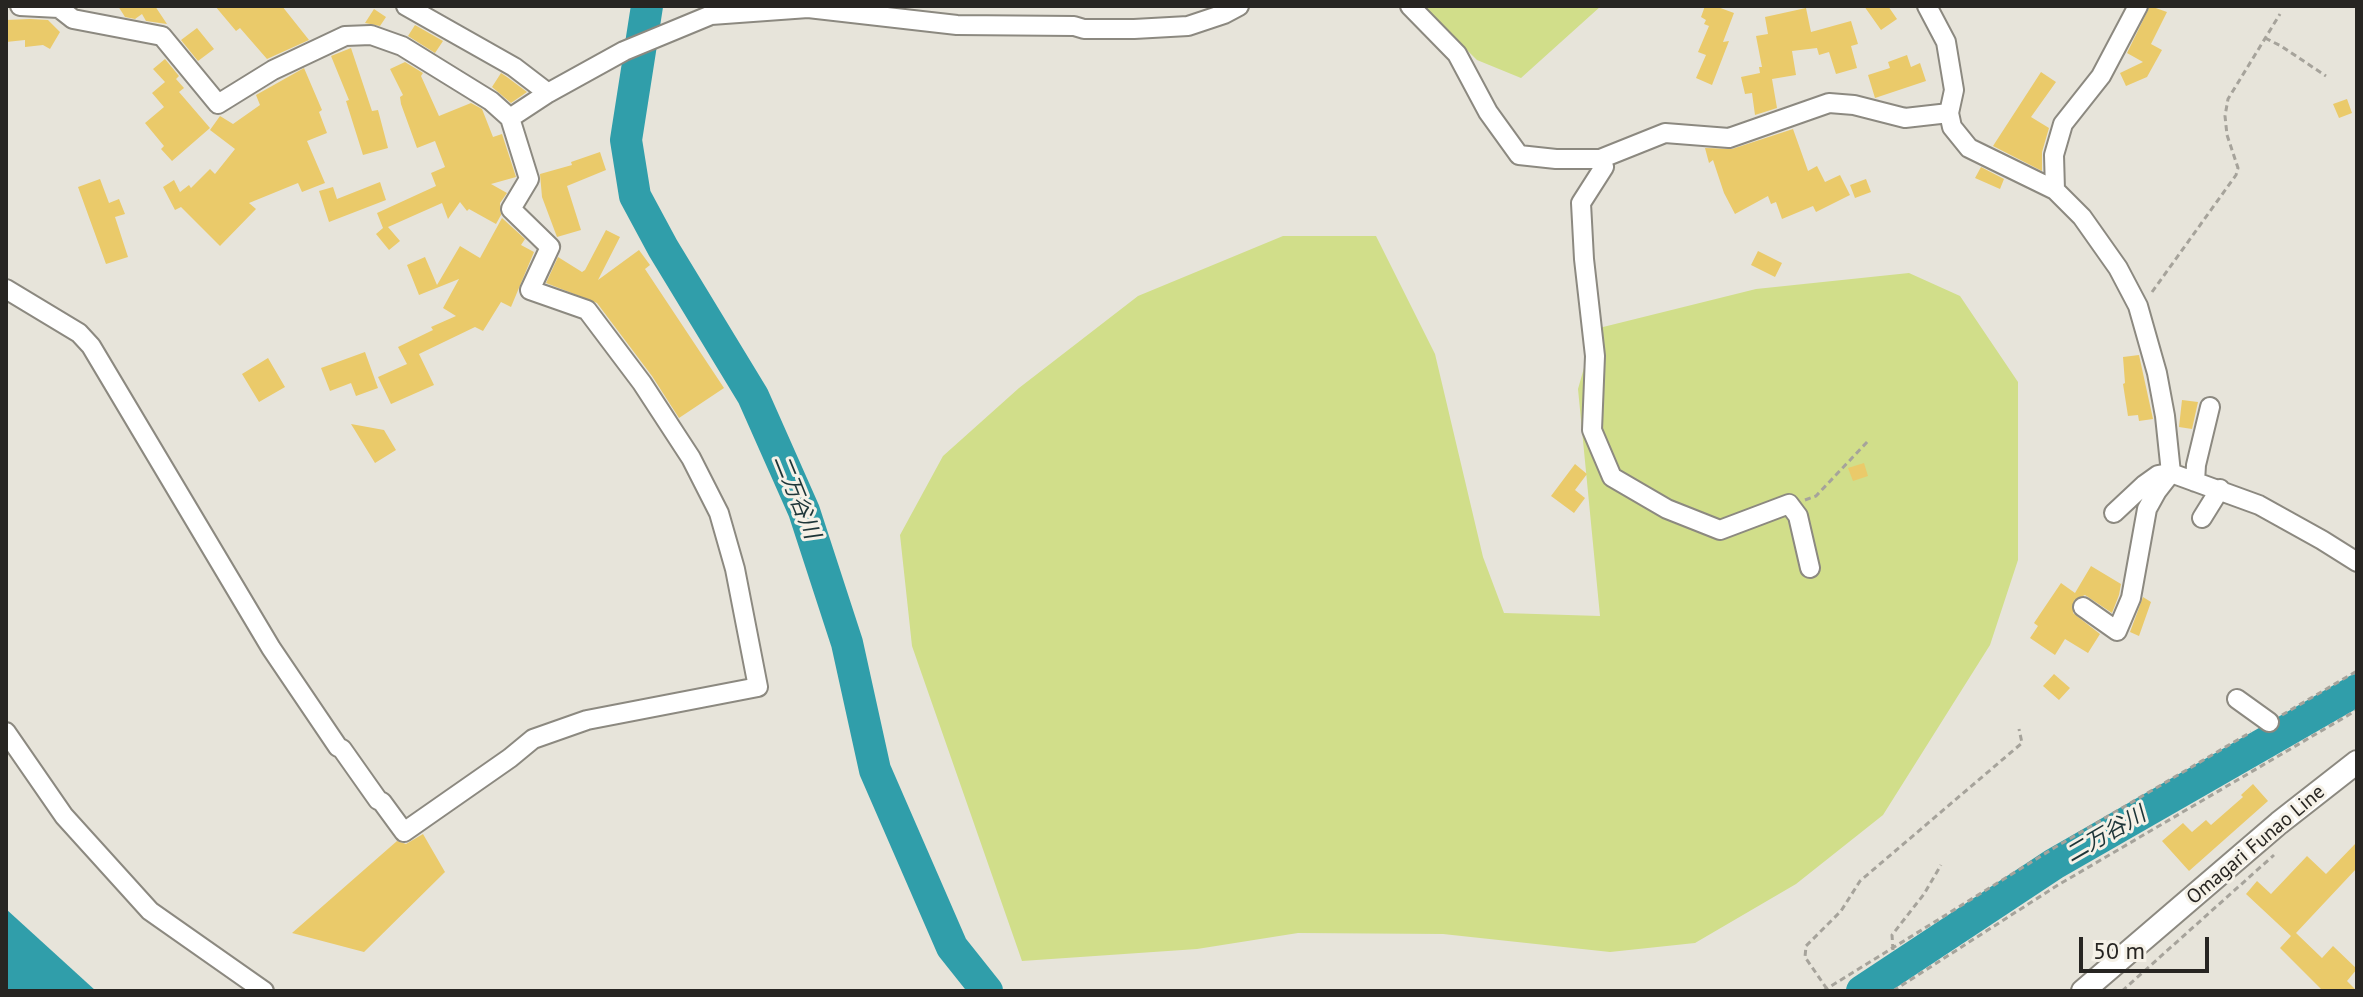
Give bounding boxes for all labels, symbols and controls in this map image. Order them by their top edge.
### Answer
water label: 二万谷川 [767,451,825,543]
street label: Omagari Funao Line [2182,780,2330,910]
water label: 二万谷川 [2061,802,2151,868]
scale bar [2083,921,2213,971]
text: 50 m [2093,935,2145,966]

